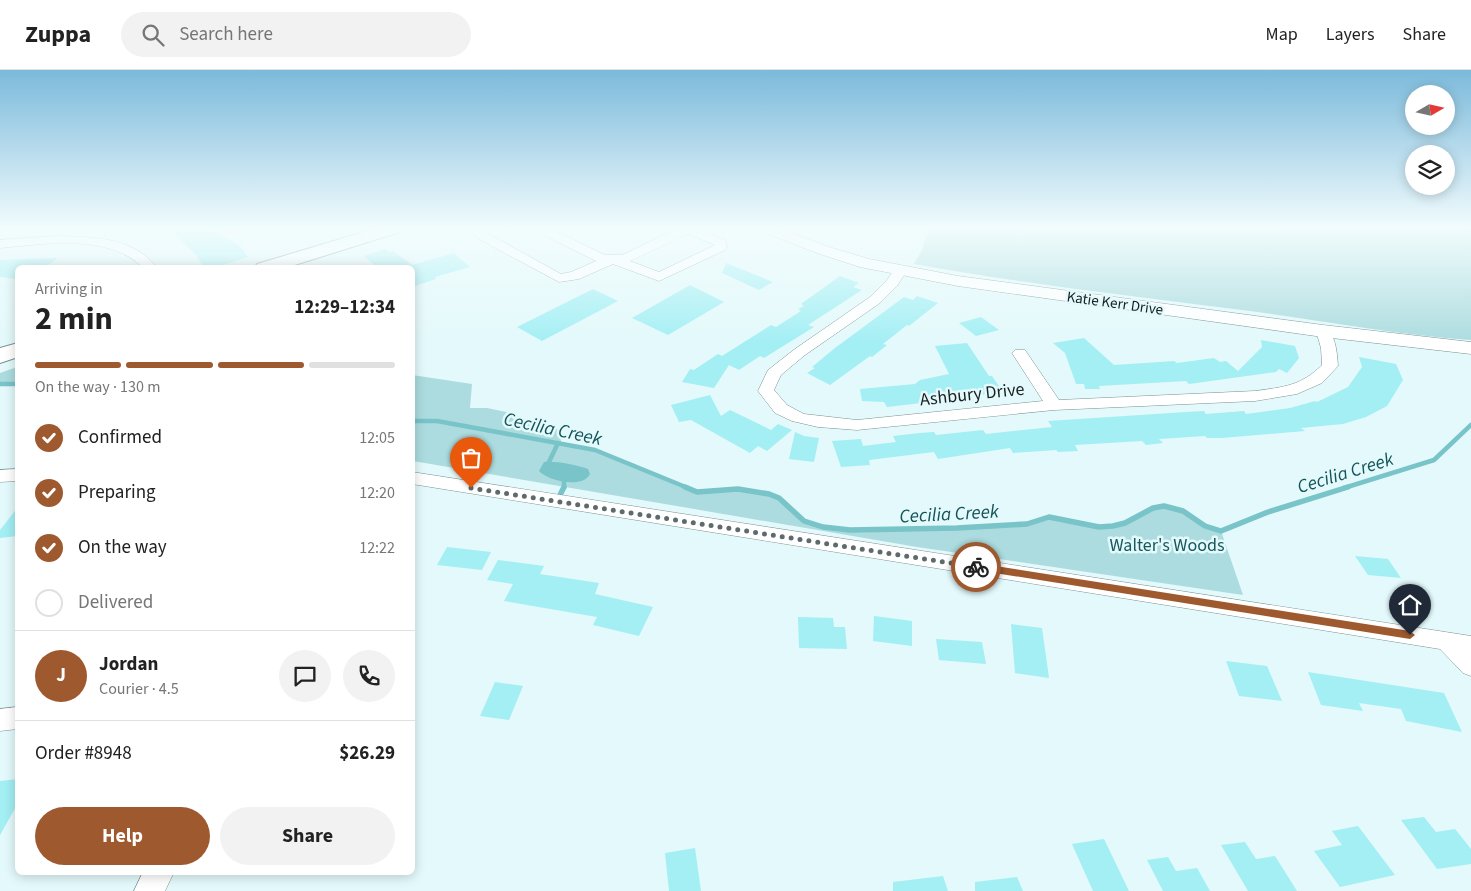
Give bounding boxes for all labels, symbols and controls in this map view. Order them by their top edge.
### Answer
search box [121,12,471,57]
text: Zuppa [25,17,91,52]
icon: search [139,21,167,49]
text: Search here [179,21,273,48]
text: Map [1266,22,1298,47]
text: Layers [1326,22,1375,47]
text: Share [1403,22,1446,47]
north arrow [1405,85,1455,135]
map controls [1405,85,1455,195]
button: layers [1405,145,1455,195]
text: Arriving in [35,278,103,300]
street label: Katie Kerr Drive [1065,286,1165,321]
text: 12:29–12:34 [294,294,395,321]
text: 2 min [35,296,113,342]
text: On the way · 130 m [35,376,160,398]
street label: Ashbury Drive [919,377,1026,412]
water label: Cecilia Creek [501,406,605,453]
icon: check [35,424,63,452]
text: Confirmed [78,424,162,451]
text: 12:05 [359,427,395,449]
pin [450,437,492,488]
icon: bag [457,444,485,472]
water label: Cecilia Creek [1294,446,1398,501]
icon: check [35,479,63,507]
text: Preparing [78,479,156,506]
text: 12:20 [359,482,395,504]
water label: Cecilia Creek [899,498,1000,531]
park label: Walter's Woods [1110,533,1224,558]
icon: check [35,534,63,562]
text: On the way [78,534,167,561]
text: 12:22 [359,537,395,559]
courier [951,542,1001,592]
icon: bike [962,553,990,581]
pin [1389,584,1431,635]
text: Delivered [78,589,153,616]
icon: home [1396,591,1424,619]
button: chat [279,650,331,702]
button: phone [343,650,395,702]
text: Jordan [99,651,158,678]
text: J [56,662,66,689]
text: Courier · 4.5 [99,678,179,700]
text: Order #8948 [35,740,132,767]
text: $26.29 [339,740,395,767]
button: Help [35,807,210,865]
button: Share [220,807,395,865]

